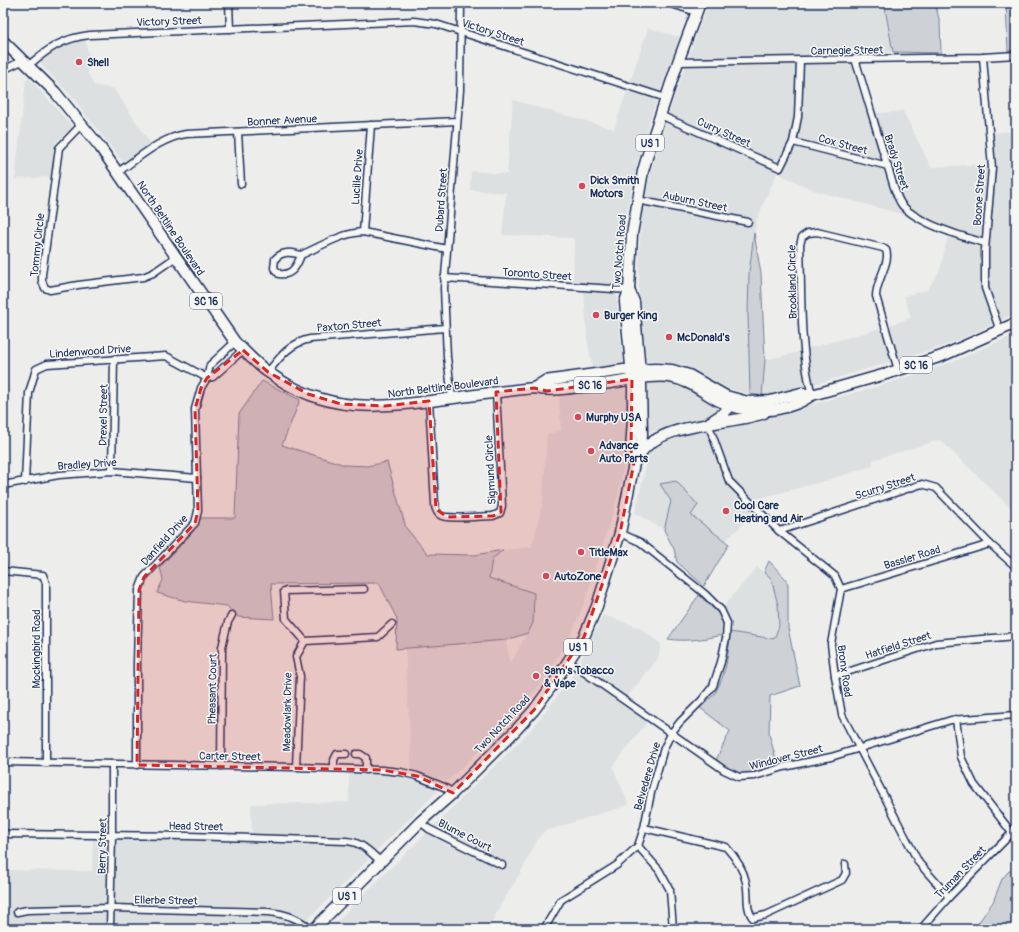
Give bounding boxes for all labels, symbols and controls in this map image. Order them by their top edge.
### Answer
street label: Victory Street [136,14,202,29]
street label: Victory Street [460,16,526,49]
street label: Carnegie Street [811,43,884,58]
place label: Shell [87,56,110,69]
marker: Shell [74,57,84,67]
street label: Bonner Avenue [247,112,318,129]
street label: Curry Street [695,115,753,150]
street label: Cox Street [817,132,869,157]
street label: Brady Street [881,133,912,192]
road number: US 1 [636,135,664,151]
street label: Lucille Drive [349,148,366,205]
street label: Boone Street [971,163,988,226]
street label: Dubard Street [433,167,450,232]
place label: Dick Smith Motors [590,174,639,200]
street label: North Beltline Boulevard [134,178,207,278]
marker: Dick Smith Motors [577,181,587,191]
street label: Auburn Street [661,188,729,215]
street label: Tommy Circle [28,212,47,278]
street label: Two Notch Road [610,214,629,290]
street label: Brookland Circle [785,244,800,319]
street label: Toronto Street [502,266,573,283]
road number: SC 16 [190,293,222,309]
place label: Burger King [604,309,658,322]
marker: Burger King [591,310,601,320]
street label: Paxton Street [316,316,383,335]
place label: McDonald's [677,331,730,344]
marker: McDonald's [664,332,674,342]
street label: Lindenwood Drive [49,342,132,361]
road number: SC 16 [900,357,932,373]
street label: North Beltline Boulevard [387,374,499,401]
road number: SC 16 [574,377,606,393]
street label: Drexel Street [96,383,111,446]
place label: Murphy USA [586,411,643,424]
marker: Murphy USA [573,412,583,422]
street label: Sigmund Circle [482,434,499,505]
place label: Advance Auto Parts [599,439,648,465]
marker: Advance Auto Parts [586,446,596,456]
street label: Bradley Drive [57,456,118,473]
street label: Scurry Street [854,470,917,502]
place label: Cool Care Heating and Air [734,499,804,525]
marker: Cool Care Heating and Air [721,506,731,516]
street label: Danfield Drive [138,512,191,568]
street label: Bassler Road [882,543,942,572]
place label: TitleMax [588,546,629,559]
marker: TitleMax [576,547,586,557]
place label: AutoZone [554,570,602,583]
marker: AutoZone [541,571,551,581]
street label: Mockingbird Road [30,609,43,689]
street label: Hatfield Street [864,629,933,662]
road number: US 1 [564,639,592,655]
street label: Bronx Road [834,644,855,698]
street label: Pheasant Court [205,653,220,725]
place label: Sam's Tobacco & Vape [544,664,614,690]
marker: Sam's Tobacco & Vape [531,671,541,681]
street label: Meadowlark Drive [280,672,295,752]
street label: Two Notch Road [472,692,533,756]
street label: Belvedere Drive [632,740,664,812]
street label: Windover Street [748,742,825,773]
street label: Carter Street [199,749,262,764]
street label: Blume Court [436,816,494,855]
street label: Berry Street [96,817,110,874]
street label: Head Street [169,820,224,833]
street label: Truman Street [932,843,989,901]
road number: US 1 [333,888,361,904]
street label: Ellerbe Street [134,893,198,908]

